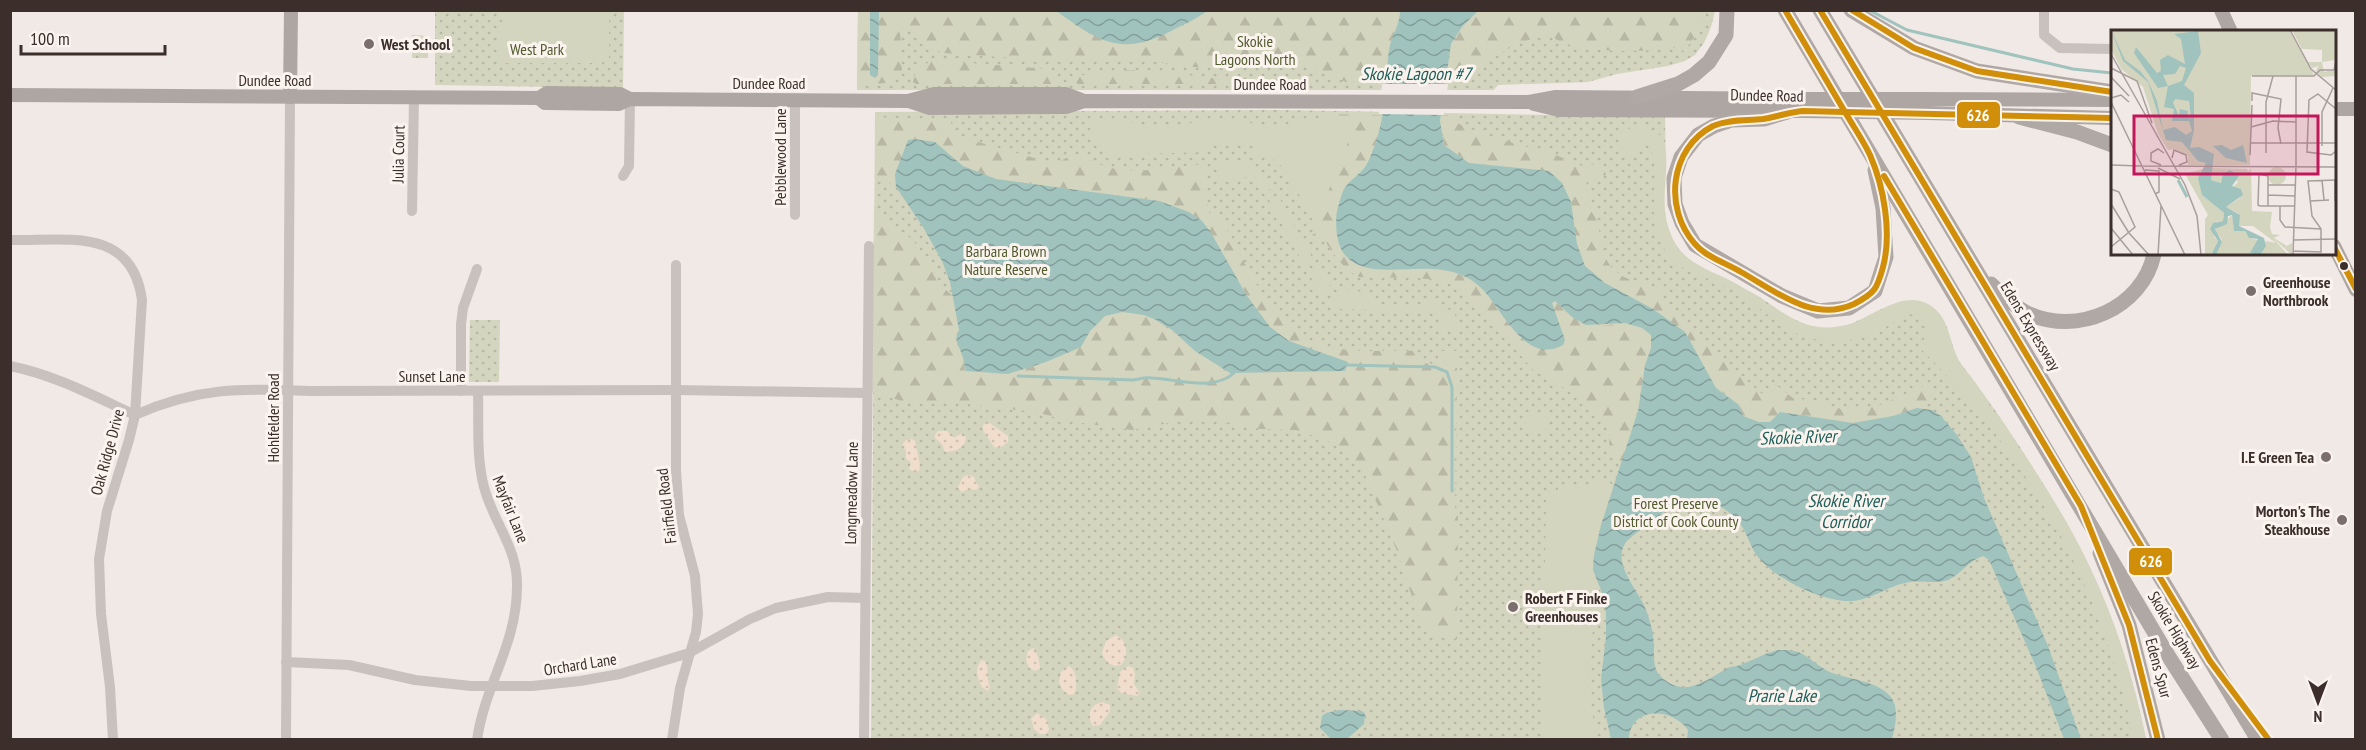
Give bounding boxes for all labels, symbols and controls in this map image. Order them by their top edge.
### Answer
scale bar [21,18,165,56]
text: 100 m [30,27,70,50]
inset map [2111,30,2336,255]
park label: Skokie Lagoons North [1214,31,1296,69]
place label: West School [380,34,450,54]
marker: West School [362,37,376,51]
park label: West Park [510,39,565,59]
water label: Skokie Lagoon #7 [1361,62,1474,85]
street label: Dundee Road [238,70,312,90]
street label: Dundee Road [732,73,806,93]
street label: Dundee Road [1233,74,1307,94]
street label: Dundee Road [1730,84,1804,106]
line badge: 626 [1956,101,2001,129]
text: 626 [1967,105,1990,125]
street label: Pebblewood Lane [770,108,790,206]
street label: Julia Court [387,124,409,184]
park label: Barbara Brown Nature Reserve [964,241,1048,279]
unlabelled marker [2338,260,2350,272]
place label: Greenhouse Northbrook [2263,272,2331,310]
street label: Edens Expressway [1997,278,2065,374]
marker: Greenhouse Northbrook [2244,284,2258,298]
street label: Sunset Lane [398,366,466,386]
street label: Hohlfelder Road [263,373,283,463]
street label: Oak Ridge Drive [86,407,128,497]
water label: Skokie River [1759,424,1840,450]
street label: Longmeadow Lane [840,441,862,545]
place label: I.E Green Tea [2241,447,2314,467]
marker: I.E Green Tea [2319,450,2333,464]
street label: Fairfield Road [651,467,681,545]
street label: Mayfair Lane [488,472,534,546]
water label: Skokie River Corridor [1808,489,1887,533]
park label: Forest Preserve District of Cook County [1613,493,1739,531]
place label: Morton's The Steakhouse [2256,501,2330,539]
marker: Morton's The Steakhouse [2335,513,2349,527]
line badge: 626 [2128,547,2173,576]
text: 626 [2140,551,2163,571]
street label: Skokie Highway [2144,587,2206,673]
place label: Robert F Finke Greenhouses [1525,588,1607,626]
marker: Robert F Finke Greenhouses [1506,600,1520,614]
street label: Edens Spur [2141,636,2177,701]
street label: Orchard Lane [542,648,618,680]
north arrow [2288,672,2348,732]
water label: Prarie Lake [1748,684,1818,707]
text: N [2314,707,2322,727]

